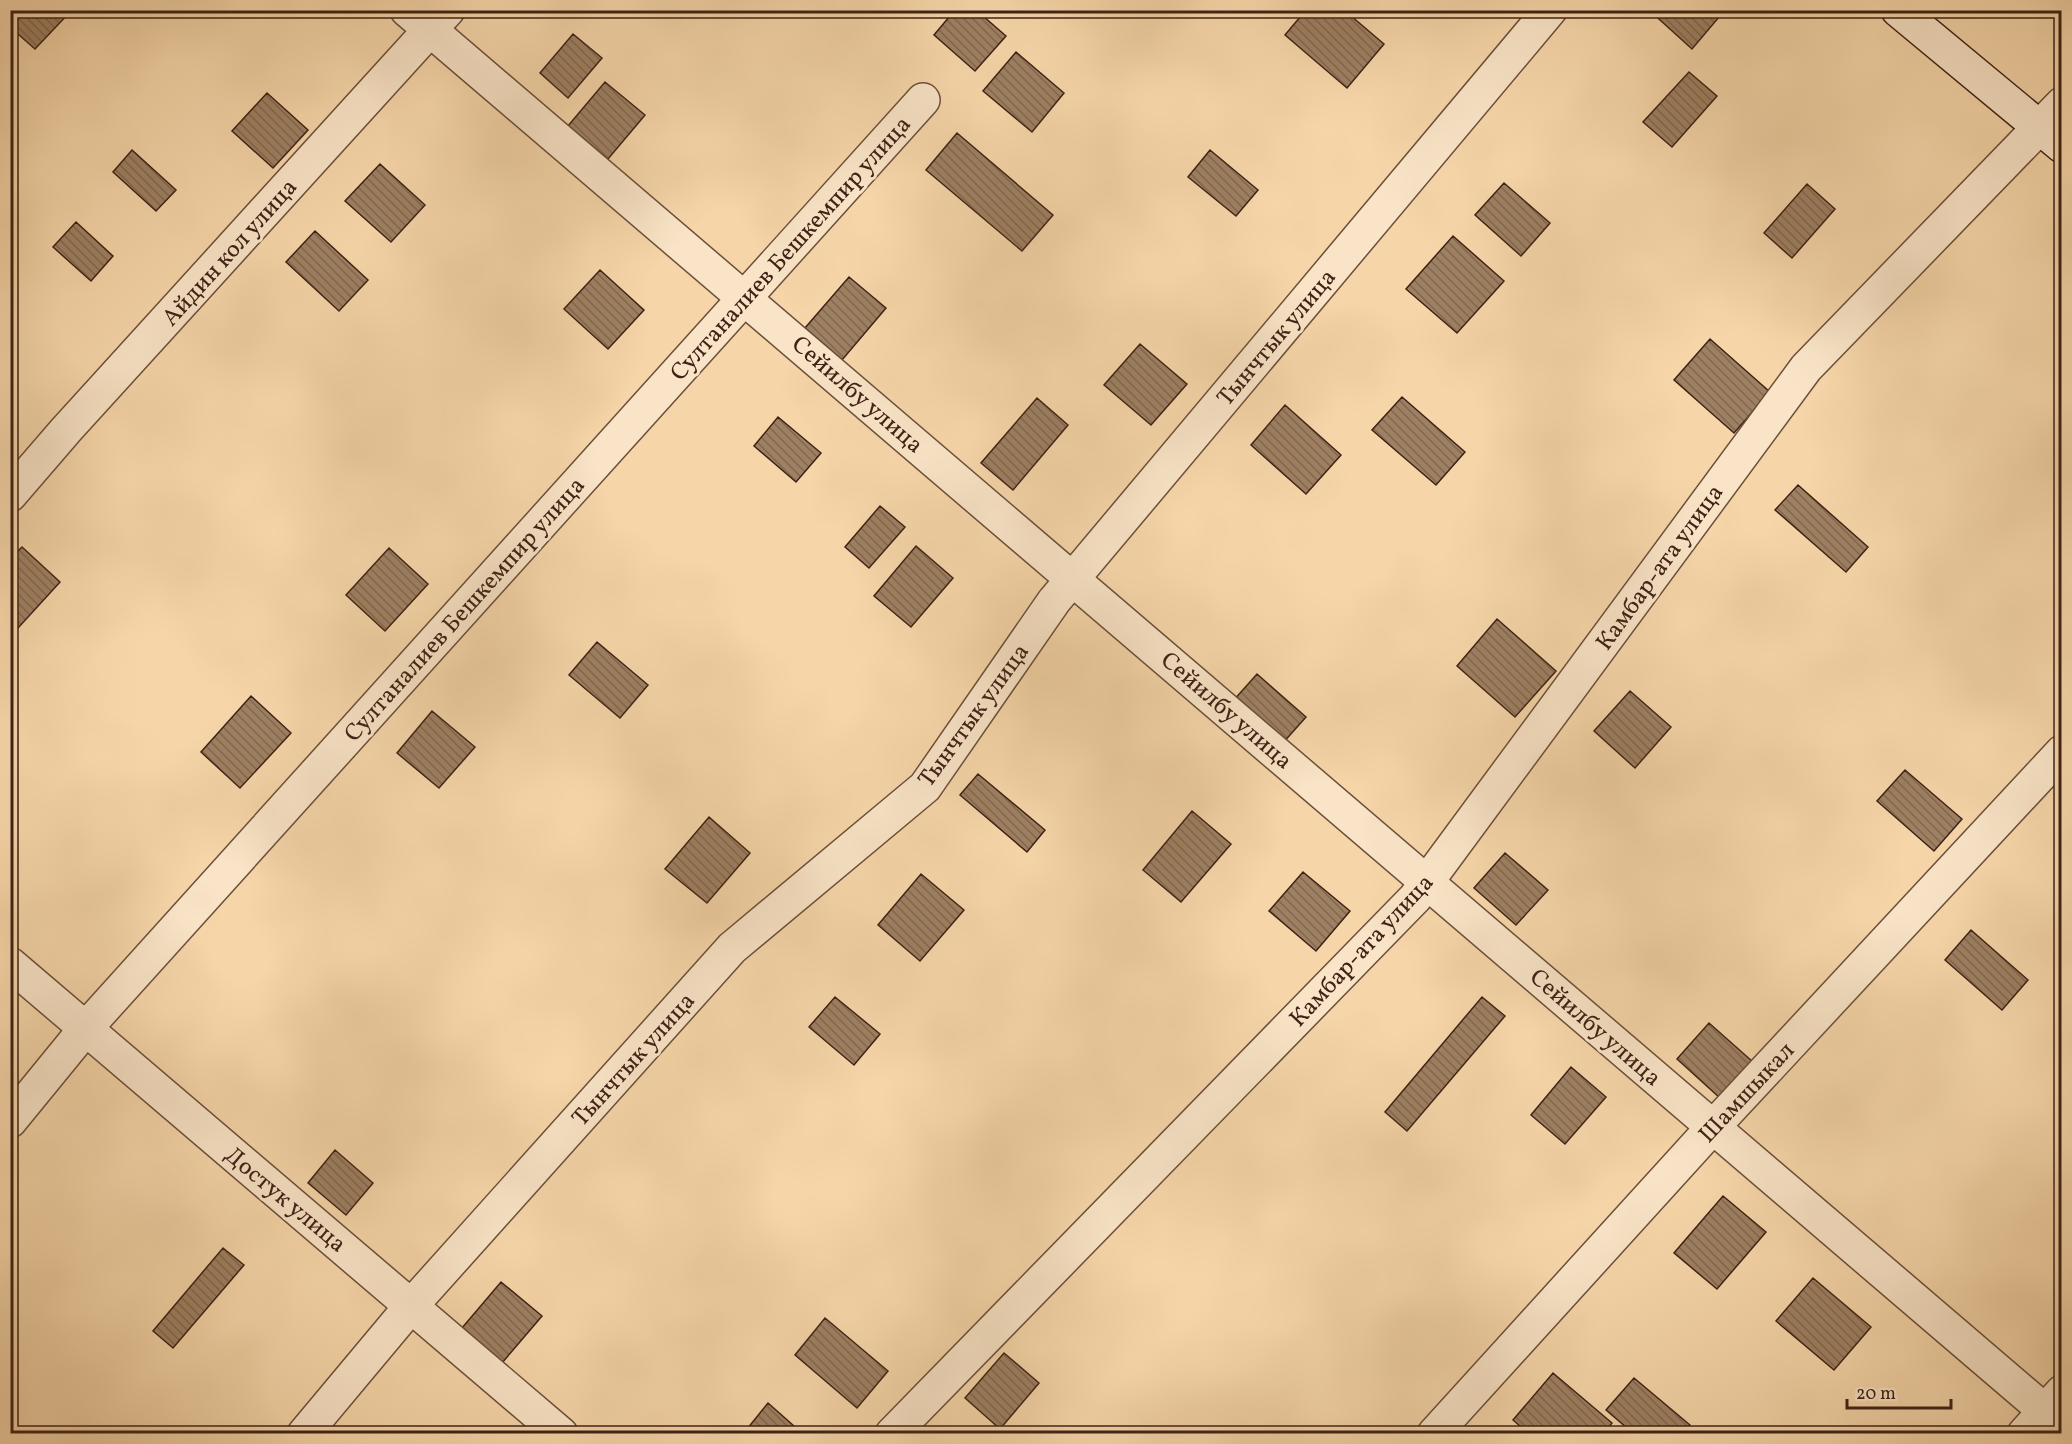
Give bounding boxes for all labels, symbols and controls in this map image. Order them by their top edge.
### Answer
street label: Султаналиев Бешкемпир улица [663,109,920,389]
street label: Айдин кол улица [155,172,306,335]
street label: Тынчтык улица [1210,262,1345,414]
street label: Сейилбу улица [783,329,930,462]
street label: Султаналиев Бешкемпир улица [337,470,594,750]
street label: Камбар-ата улица [1589,478,1733,658]
street label: Тынчтык улица [911,637,1038,795]
street label: Сейилбу улица [1152,645,1299,778]
street label: Камбар-ата улица [1282,867,1442,1035]
street label: Сейилбу улица [1521,962,1668,1095]
street label: Тынчтык улица [565,986,704,1135]
street label: Шамшыкал [1692,1035,1803,1152]
street label: Достук улица [216,1139,353,1262]
scale bar [1847,1372,1950,1410]
text: 20 m [1856,1382,1896,1407]

